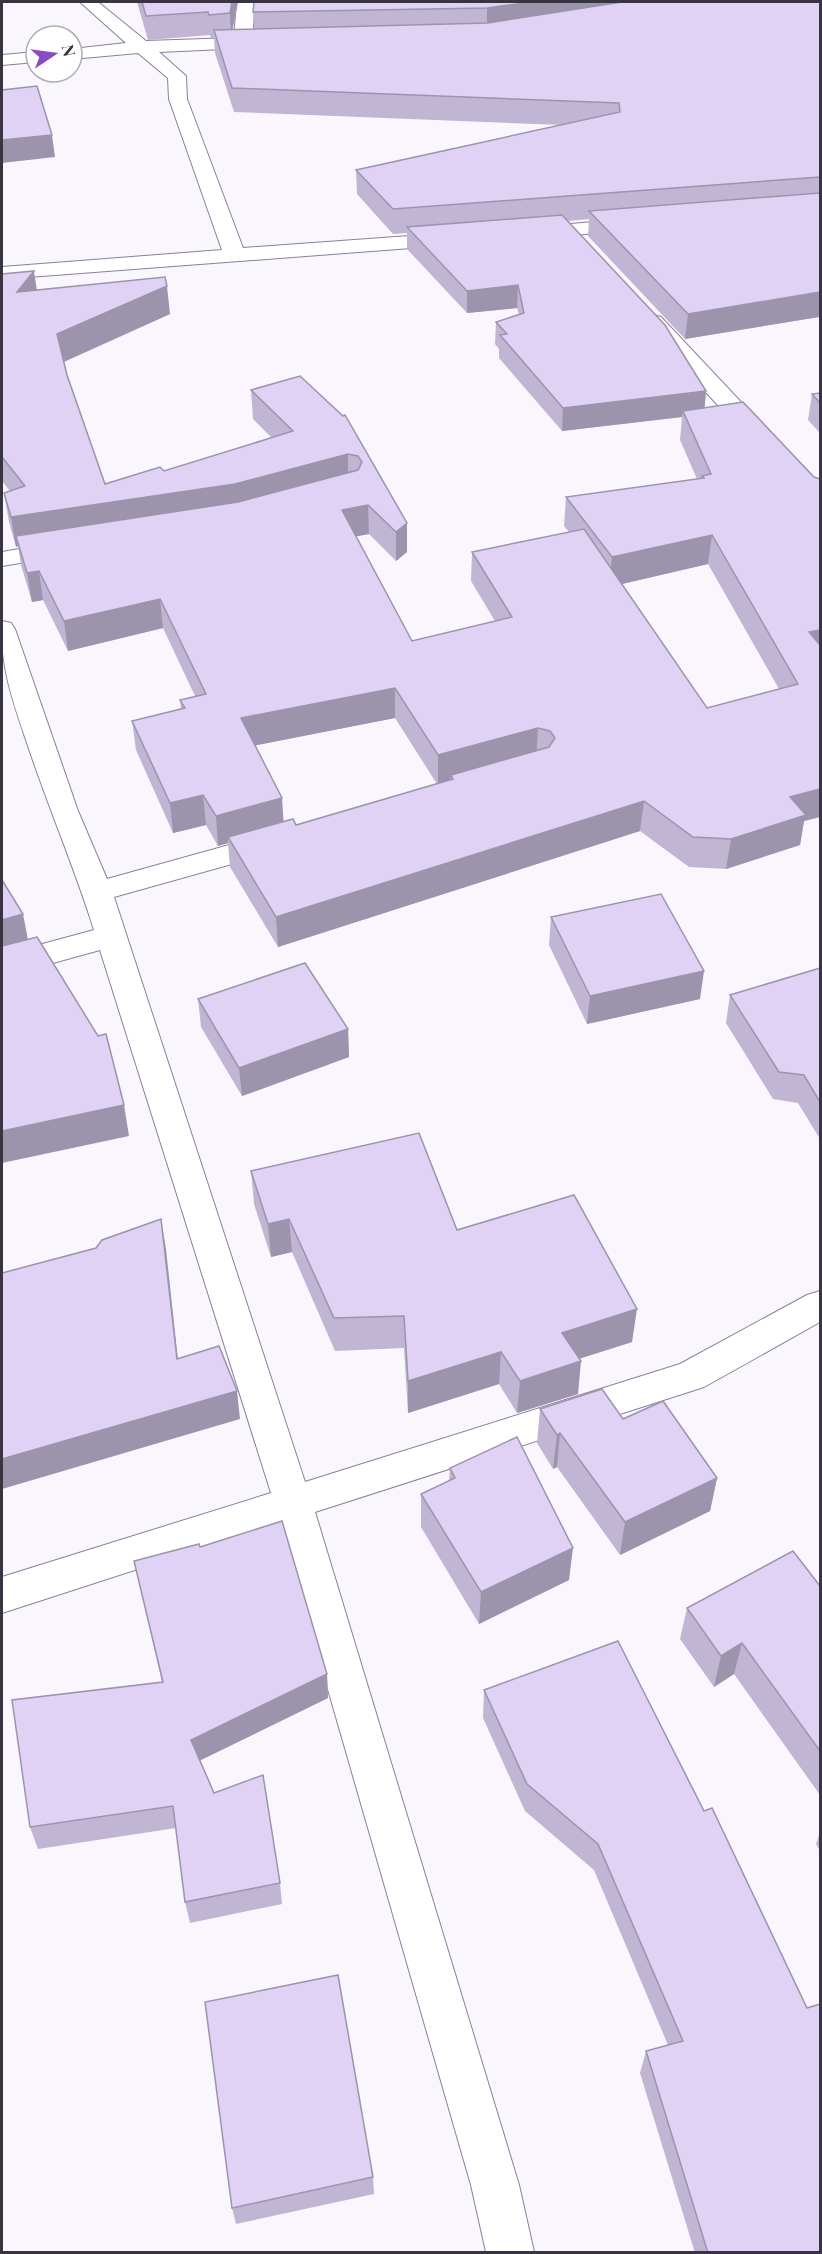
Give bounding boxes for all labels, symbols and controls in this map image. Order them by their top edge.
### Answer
north arrow [24,24,84,84]
text: N [58,43,81,59]

